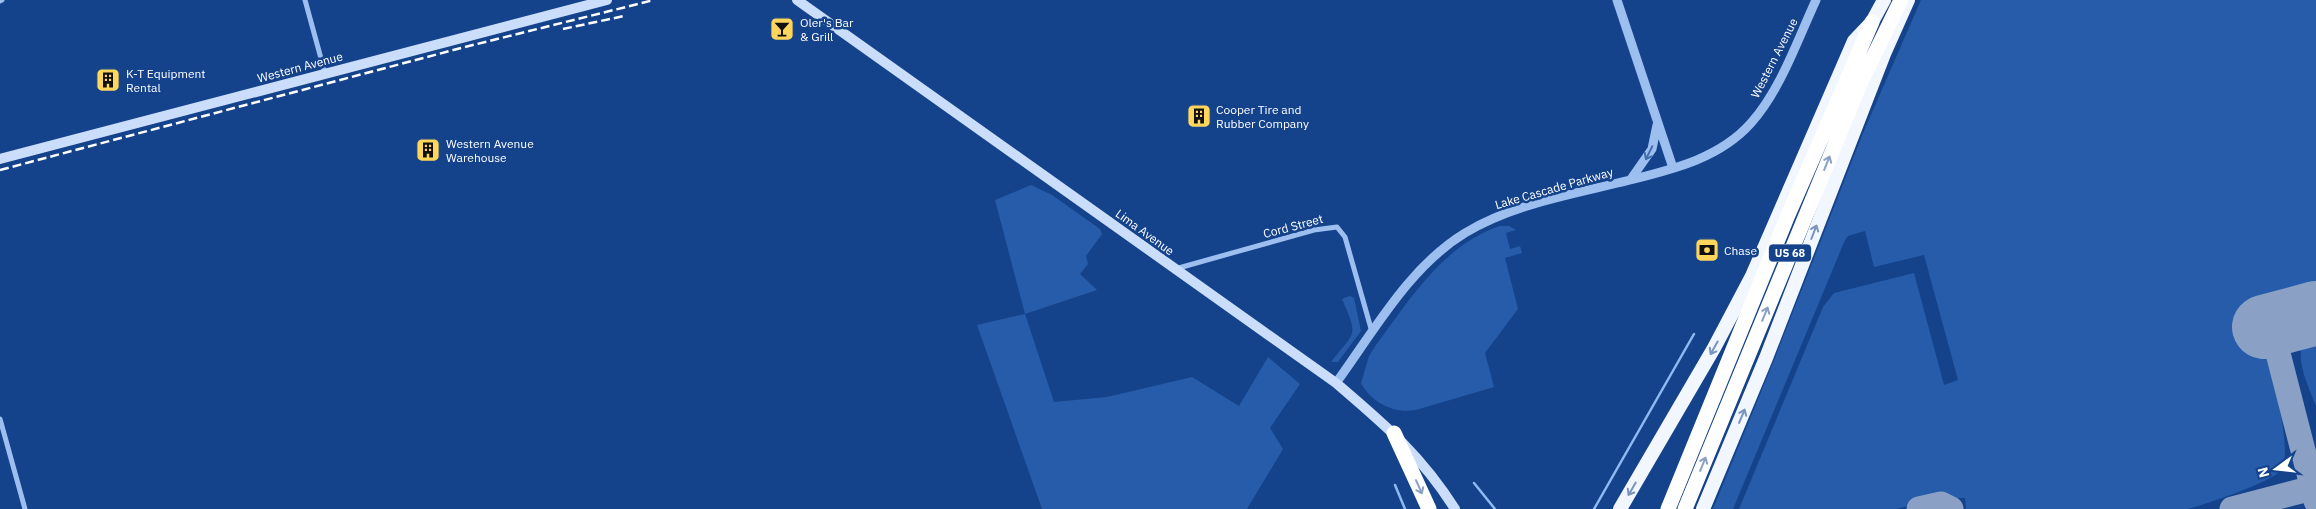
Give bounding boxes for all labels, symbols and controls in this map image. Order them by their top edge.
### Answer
place label: Oler's Bar & Grill [800,15,854,44]
street label: Western Avenue [1747,15,1801,100]
bar icon: Oler's Bar & Grill [769,16,795,42]
street label: Western Avenue [256,48,345,86]
place label: K-T Equipment Rental [126,66,206,95]
building icon: K-T Equipment Rental [95,67,121,93]
place label: Cooper Tire and Rubber Company [1216,102,1309,131]
building icon: Cooper Tire and Rubber Company [1186,103,1212,129]
place label: Western Avenue Warehouse [446,136,534,165]
building icon: Western Avenue Warehouse [415,137,441,163]
one-way arrow [1644,145,1653,160]
one-way arrow [1823,156,1832,171]
street label: Lake Cascade Parkway [1493,164,1615,212]
street label: Lima Avenue [1113,206,1178,259]
street label: Cord Street [1261,211,1325,241]
one-way arrow [1810,225,1819,240]
bank icon: Chase [1694,237,1720,263]
place label: Chase [1724,243,1758,258]
road number: US 68 [1769,244,1811,262]
one-way arrow [1761,307,1770,322]
one-way arrow [1709,340,1718,355]
one-way arrow [1738,408,1747,423]
north arrow [2251,444,2301,494]
one-way arrow [1699,457,1709,472]
text: N [2253,465,2273,480]
one-way arrow [1415,479,1425,494]
one-way arrow [1627,481,1637,495]

